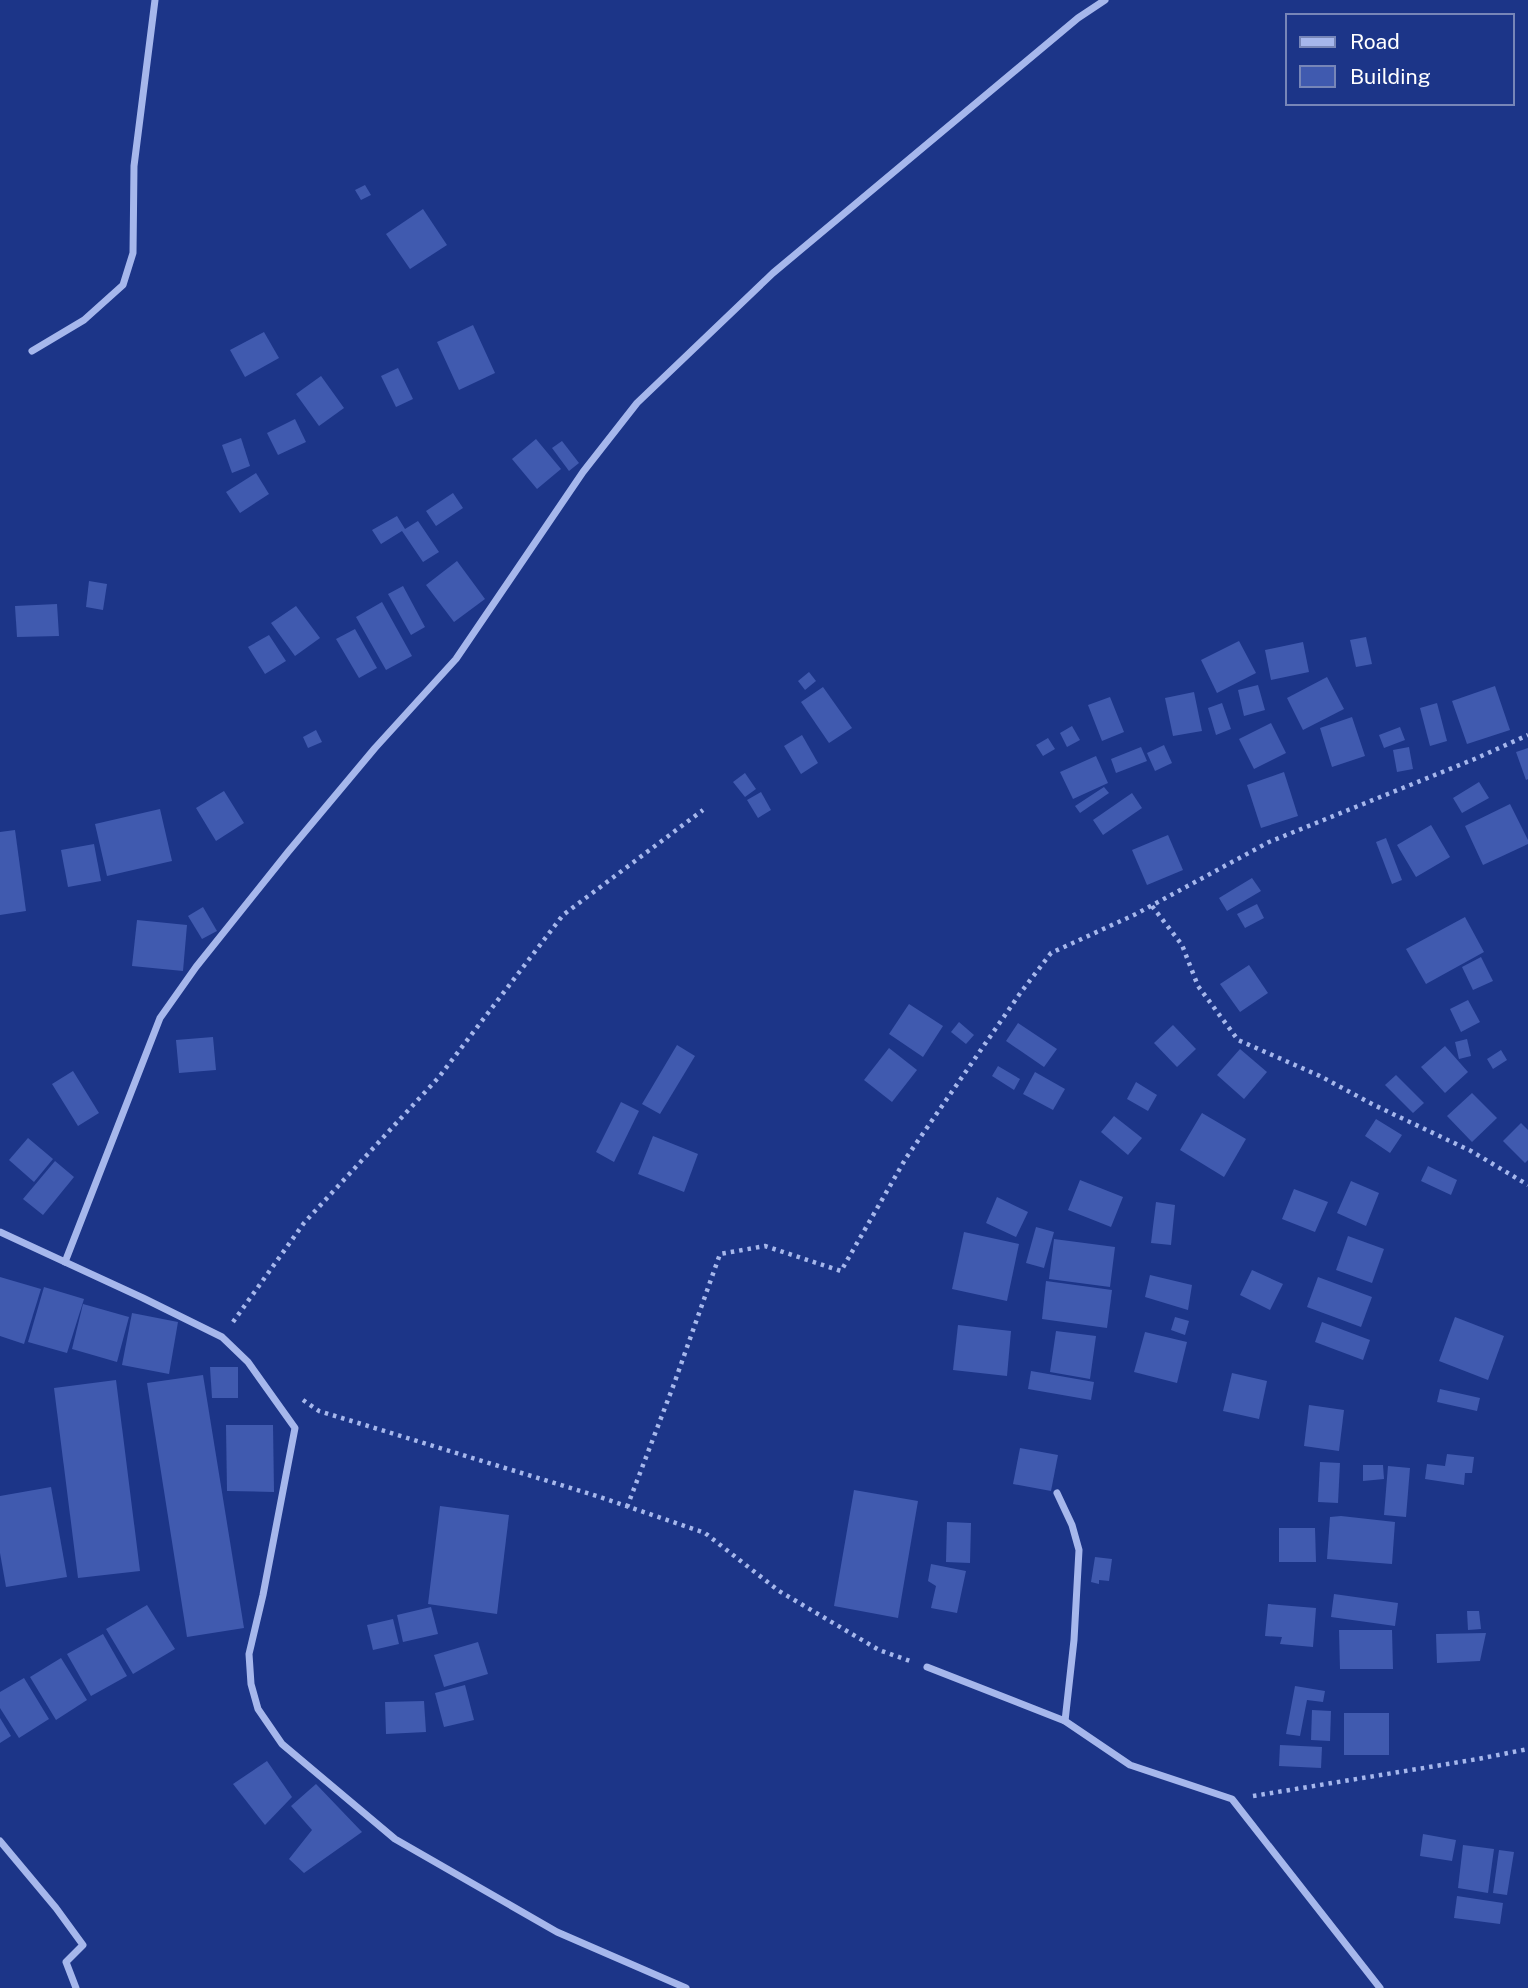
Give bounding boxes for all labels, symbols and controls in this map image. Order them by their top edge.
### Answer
legend [1286,14,1514,105]
text: Road [1350,29,1400,54]
text: Building [1350,64,1431,89]

